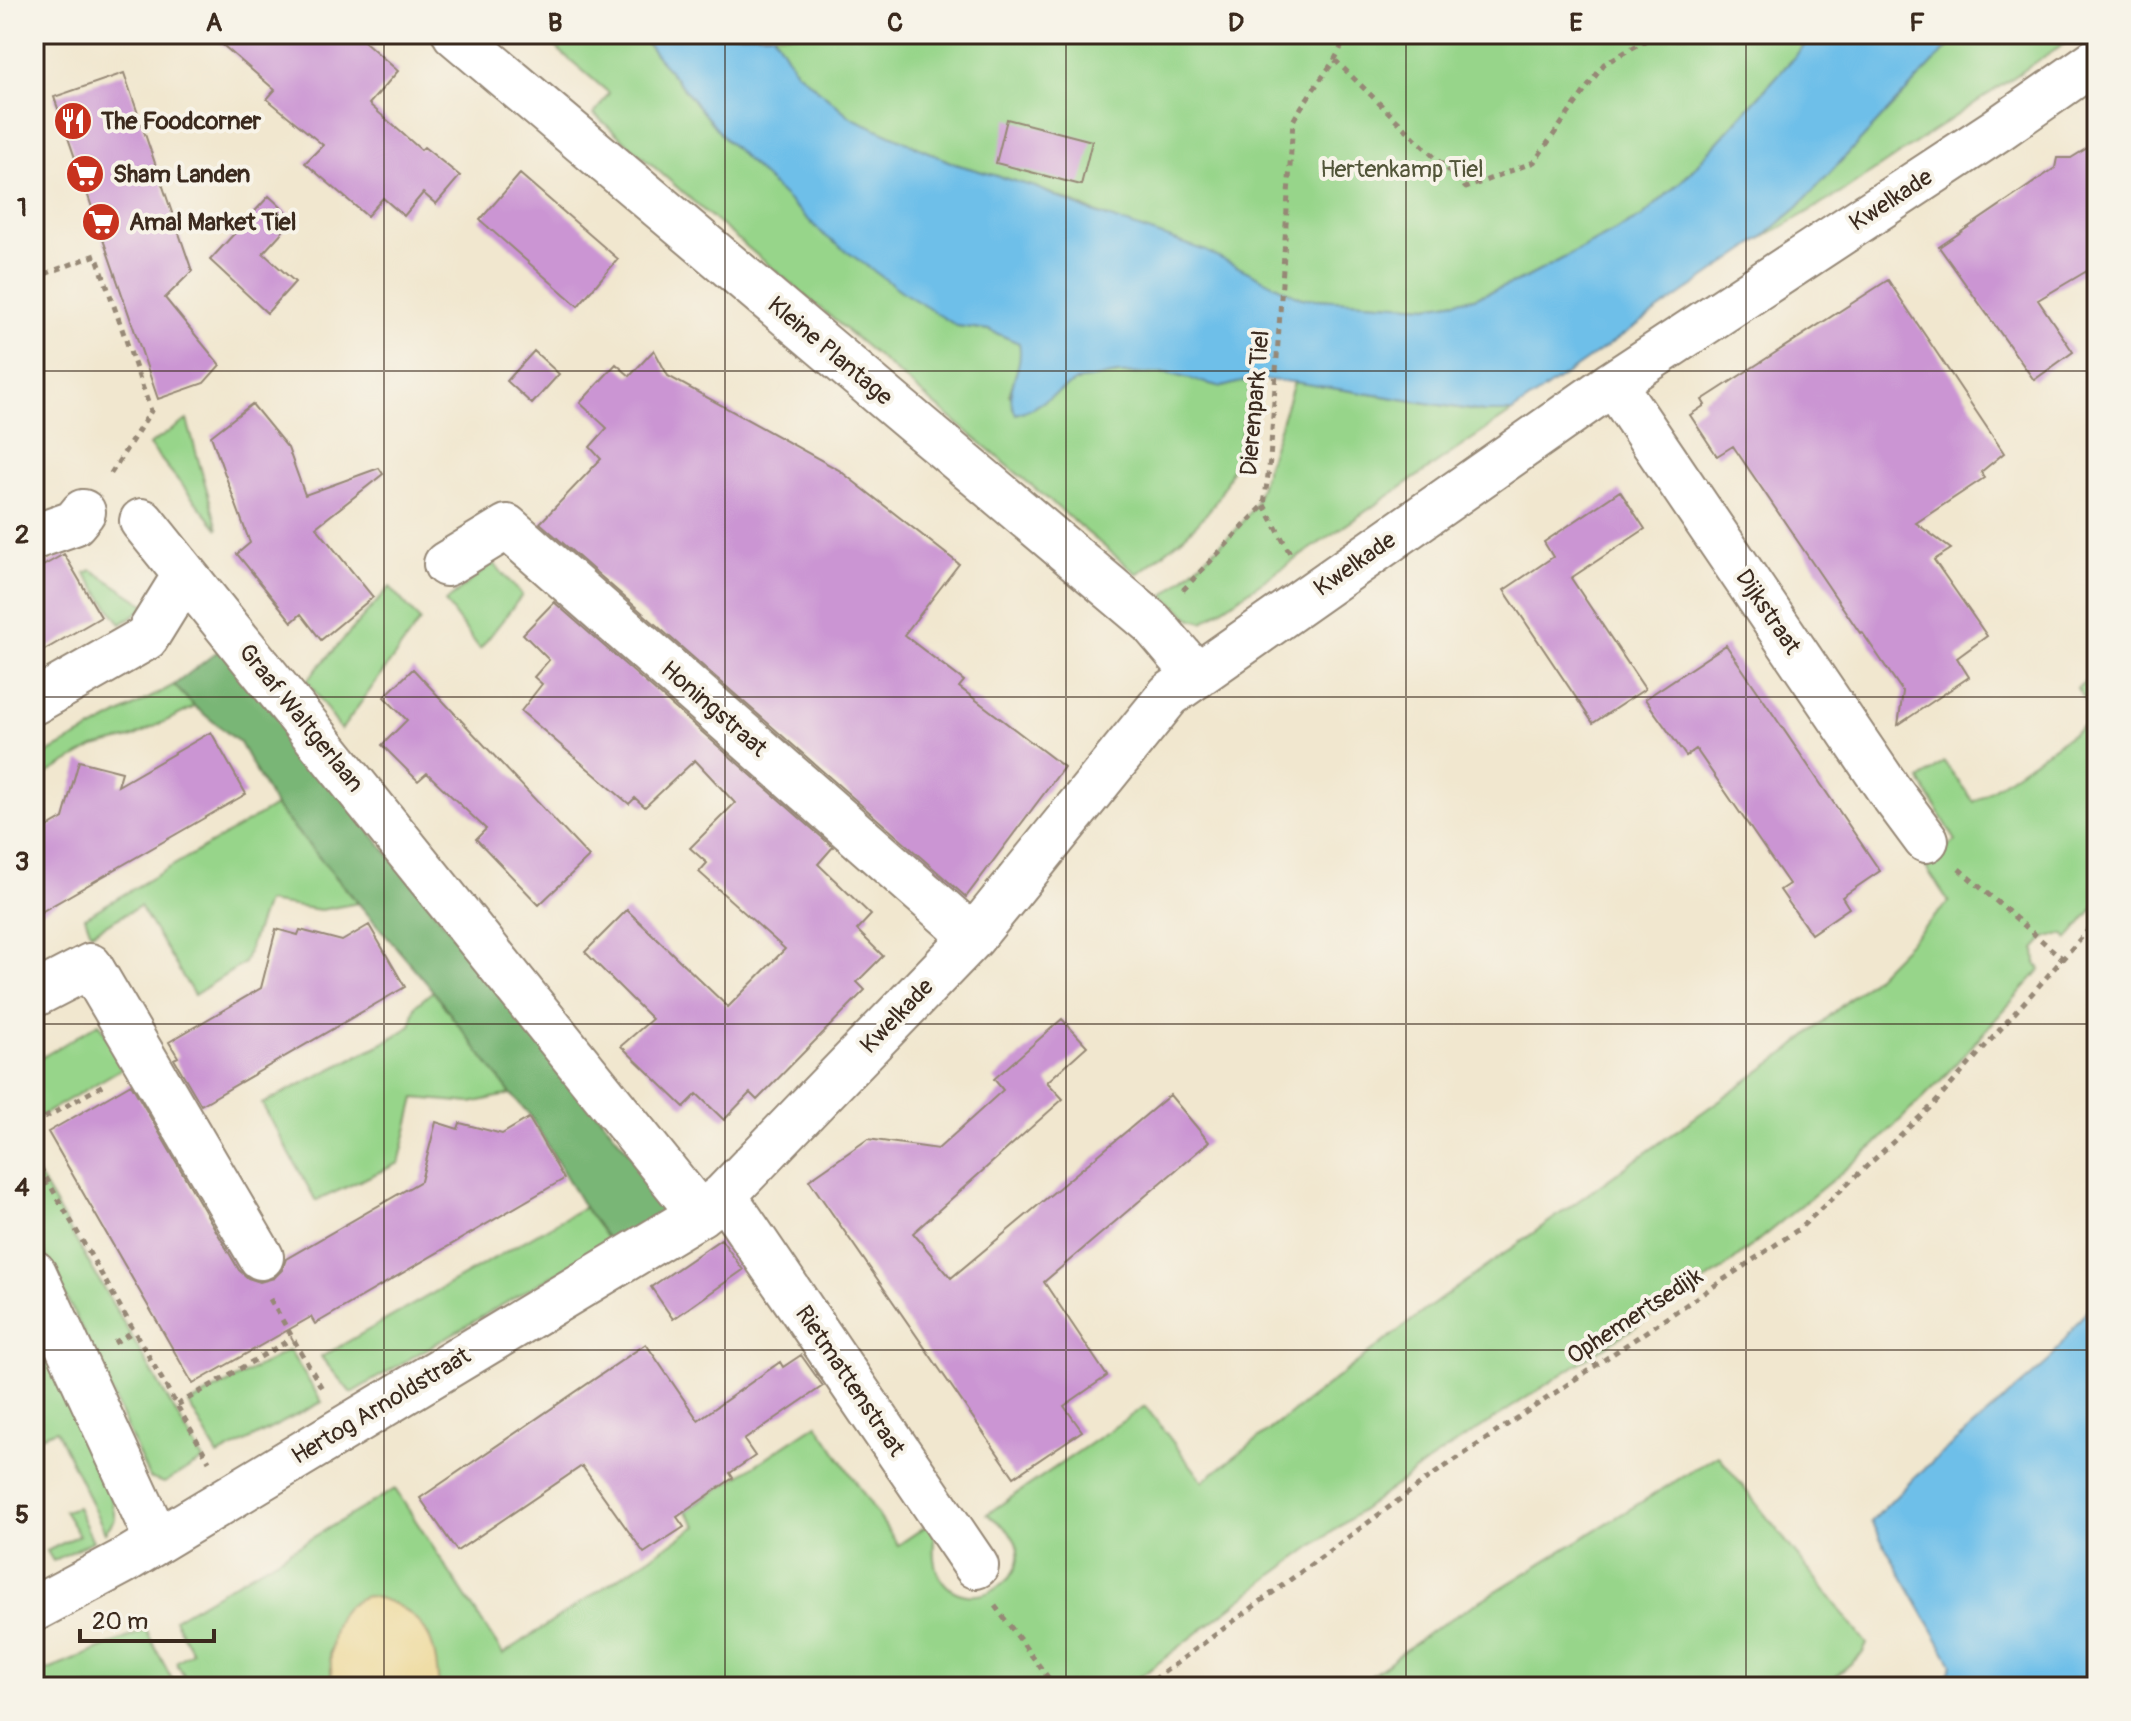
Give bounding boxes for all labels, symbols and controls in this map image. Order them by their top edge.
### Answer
text: A [206,7,223,39]
text: B [548,7,562,39]
text: C [887,7,903,39]
text: D [1228,7,1244,39]
text: E [1569,7,1583,39]
text: F [1909,7,1925,39]
restaurant icon: The Foodcorner [52,100,94,142]
place label: The Foodcorner [100,107,261,136]
supermarket icon: Sham Landen [64,153,106,195]
park label: Hertenkamp Tiel [1320,155,1484,184]
place label: Sham Landen [113,160,250,189]
street label: Kwelkade [1844,162,1938,238]
text: 1 [17,192,27,224]
supermarket icon: Amal Market Tiel [80,201,122,243]
place label: Amal Market Tiel [129,208,296,237]
street label: Kleine Plantage [762,290,898,412]
street label: Dierenpark Tiel [1234,329,1276,477]
text: 2 [15,519,29,551]
street label: Kwelkade [1309,525,1402,603]
street label: Dijkstraat [1729,564,1807,660]
street label: Graaf Waltgerlaan [232,638,370,798]
street label: Honingstraat [655,655,773,763]
text: 3 [15,846,29,878]
street label: Kwelkade [854,972,940,1060]
text: 4 [14,1172,30,1204]
street label: Ophemertsedijk [1562,1261,1708,1371]
street label: Rietmattenstraat [789,1300,911,1462]
street label: Hertog Arnoldstraat [286,1341,476,1471]
text: 5 [15,1499,29,1531]
scale bar [80,1593,214,1643]
text: 20 m [92,1607,148,1636]

